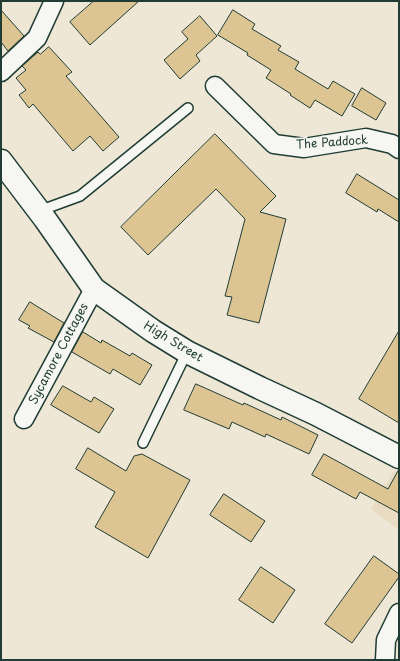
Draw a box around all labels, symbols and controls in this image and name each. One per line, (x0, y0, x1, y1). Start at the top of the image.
street label: The Paddock (296, 133, 368, 153)
street label: Sycamore Cottages (26, 301, 92, 407)
street label: High Street (141, 319, 205, 365)

